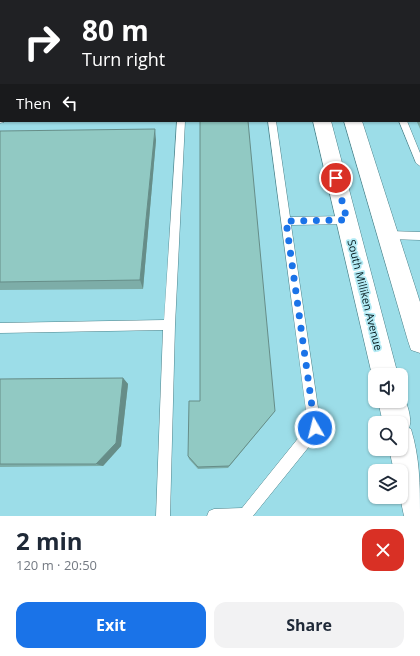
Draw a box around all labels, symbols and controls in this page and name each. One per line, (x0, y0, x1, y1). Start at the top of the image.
text: 80 m (82, 11, 149, 49)
icon: right (16, 16, 68, 68)
text: Turn right (82, 47, 165, 71)
icon: left (59, 92, 81, 114)
text: Then (16, 93, 51, 113)
pin (319, 161, 353, 195)
icon: arrive (325, 167, 347, 189)
street label: South Milliken Avenue (344, 238, 387, 352)
map controls (368, 368, 408, 504)
button: sound (368, 368, 408, 408)
position arrow (294, 407, 336, 449)
button: search (368, 416, 408, 456)
button: layers (368, 464, 408, 504)
text: 2 min (16, 524, 83, 557)
button: close (362, 529, 404, 571)
text: 120 m · 20:50 (16, 556, 97, 574)
button: Exit (16, 602, 206, 648)
button: Share (214, 602, 404, 648)

